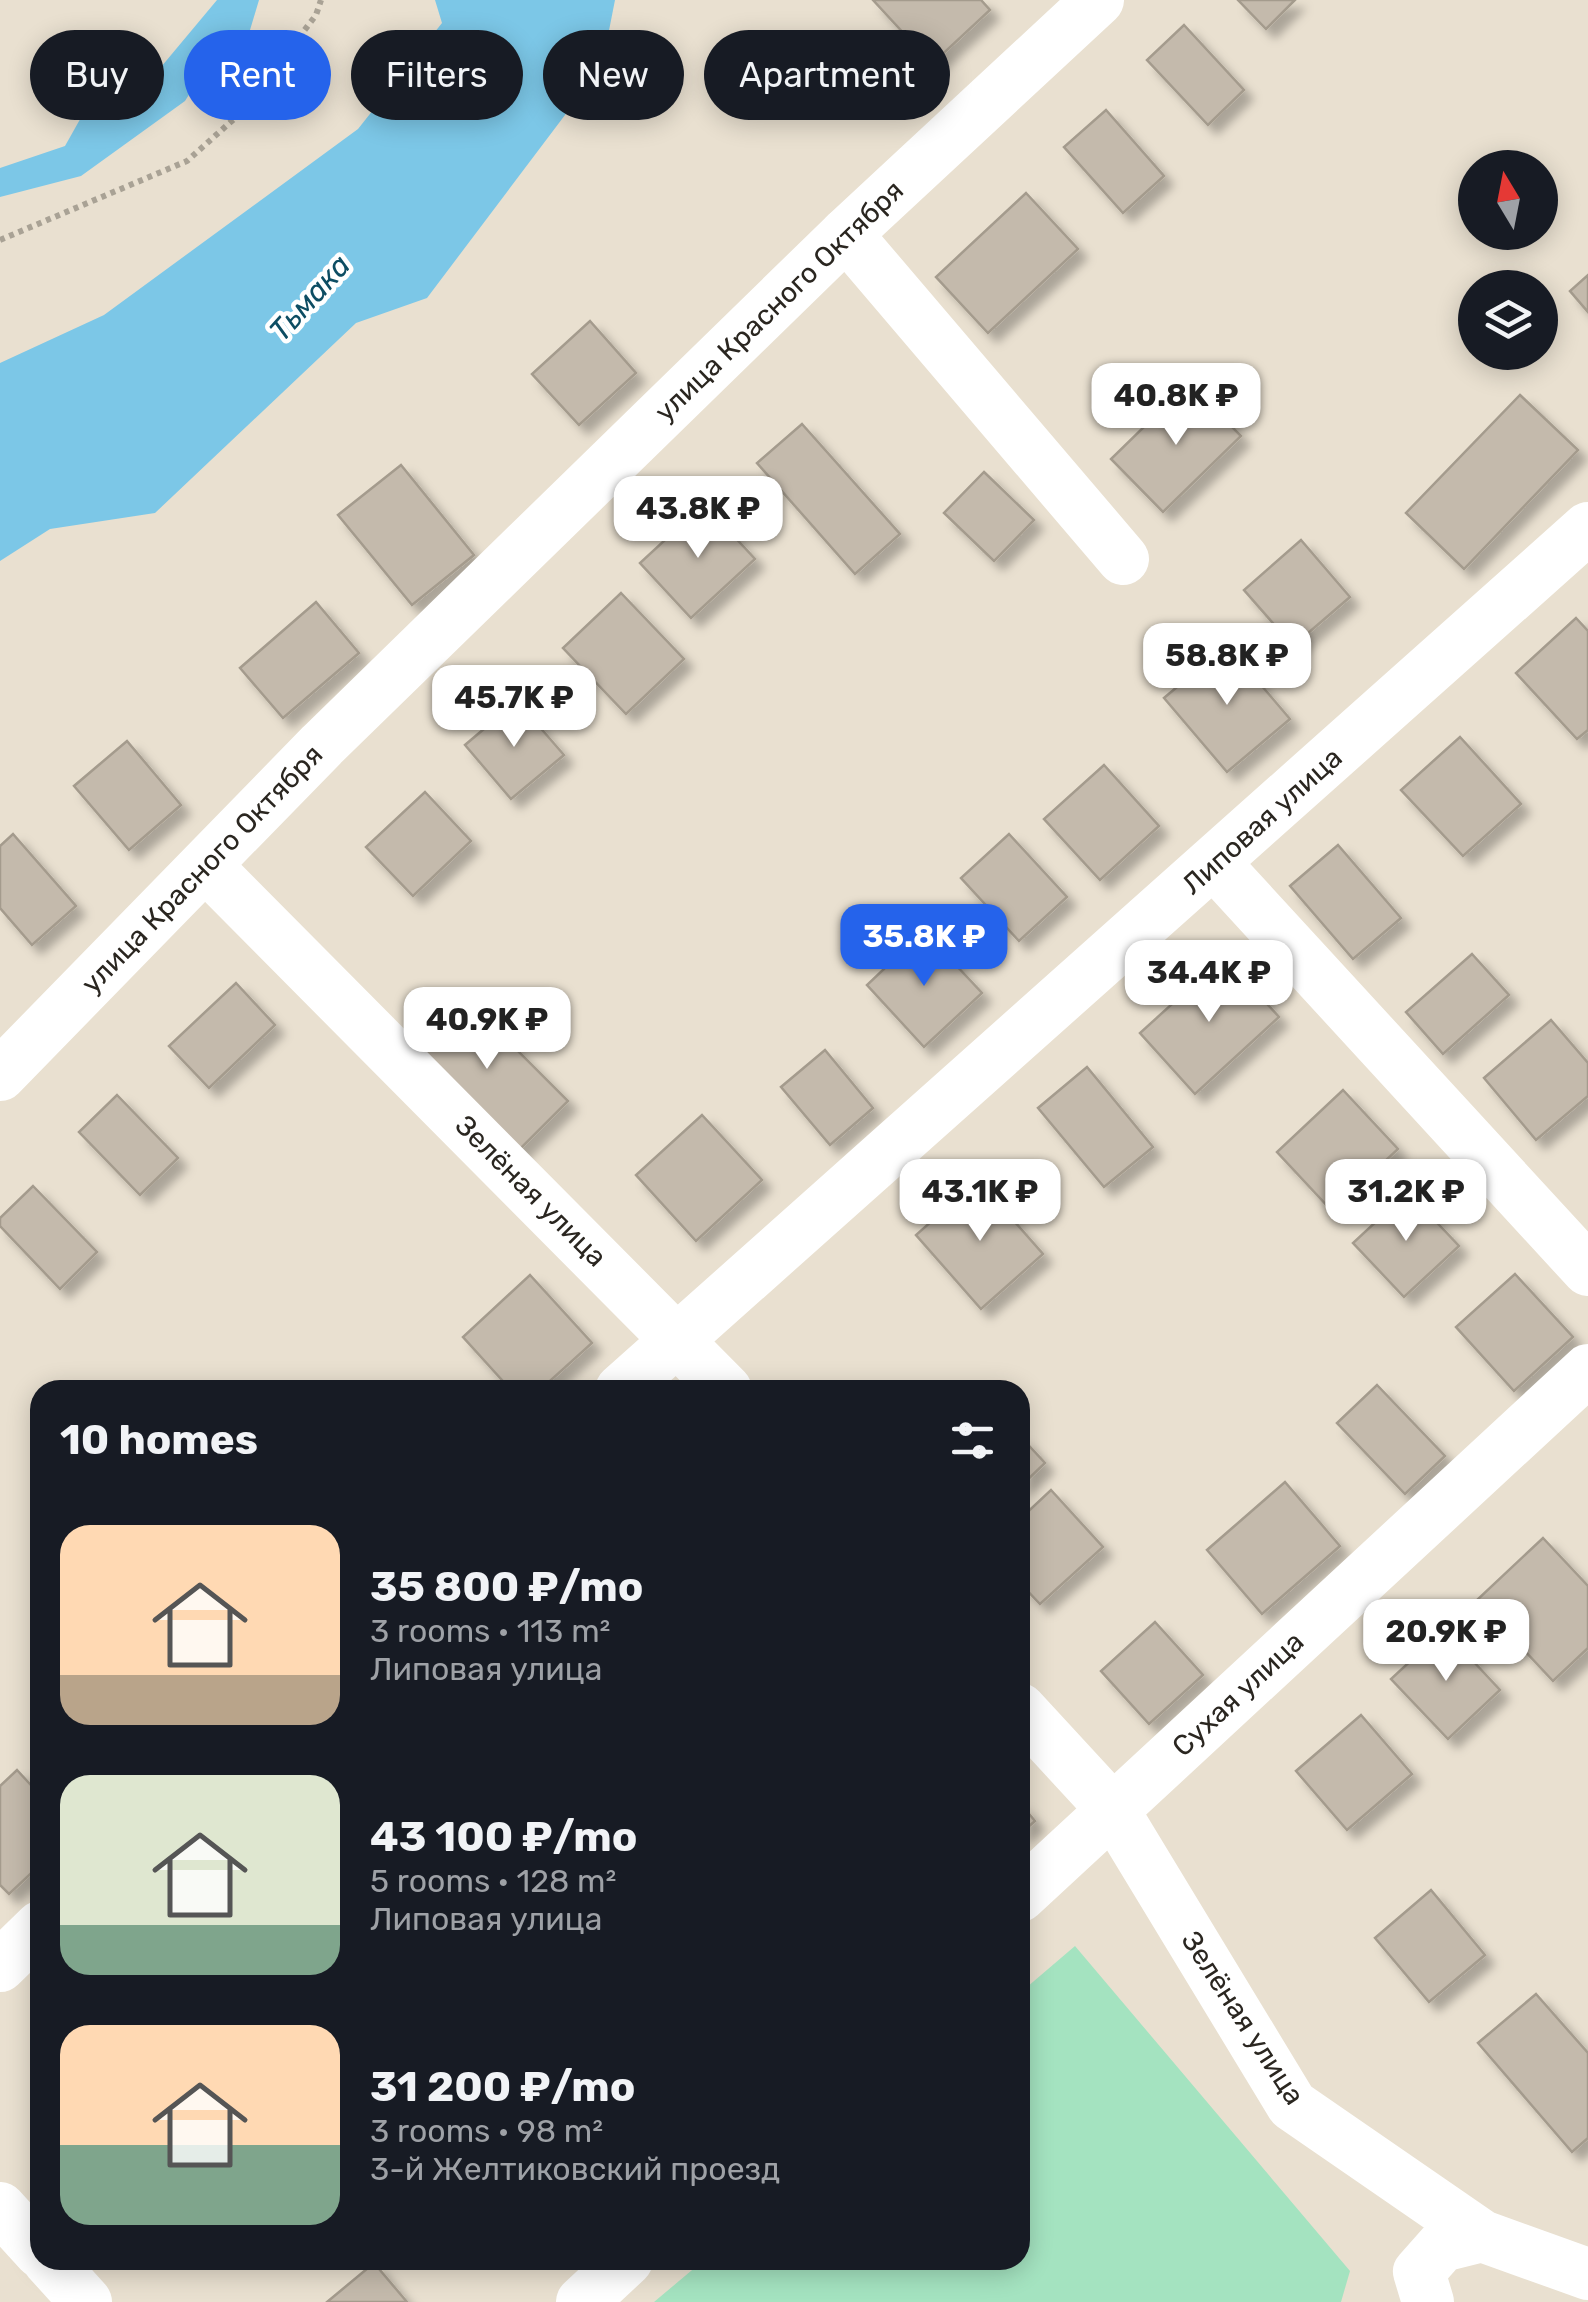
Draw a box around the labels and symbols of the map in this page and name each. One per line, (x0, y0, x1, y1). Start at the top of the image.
north arrow (1458, 150, 1558, 250)
street label: улица Красного Октября (648, 174, 910, 428)
water label: Тьмака (262, 247, 358, 349)
pin: 40.8K ₽ (1084, 363, 1268, 448)
pin: 43.8K ₽ (606, 476, 790, 561)
pin: 58.8K ₽ (1135, 623, 1319, 708)
pin: 45.7K ₽ (422, 665, 606, 750)
street label: улица Красного Октября (75, 738, 329, 1000)
street label: Липовая улица (1175, 741, 1349, 901)
pin: 35.8K ₽ (832, 904, 1016, 989)
pin: 34.4K ₽ (1117, 940, 1301, 1025)
pin: 40.9K ₽ (395, 987, 579, 1072)
street label: Зелёная улица (449, 1109, 613, 1273)
pin: 43.1K ₽ (888, 1159, 1072, 1244)
pin: 31.2K ₽ (1314, 1159, 1498, 1244)
pin: 20.9K ₽ (1354, 1599, 1538, 1684)
street label: Сухая улица (1166, 1625, 1310, 1763)
street label: Зелёная улица (1175, 1925, 1311, 2111)

